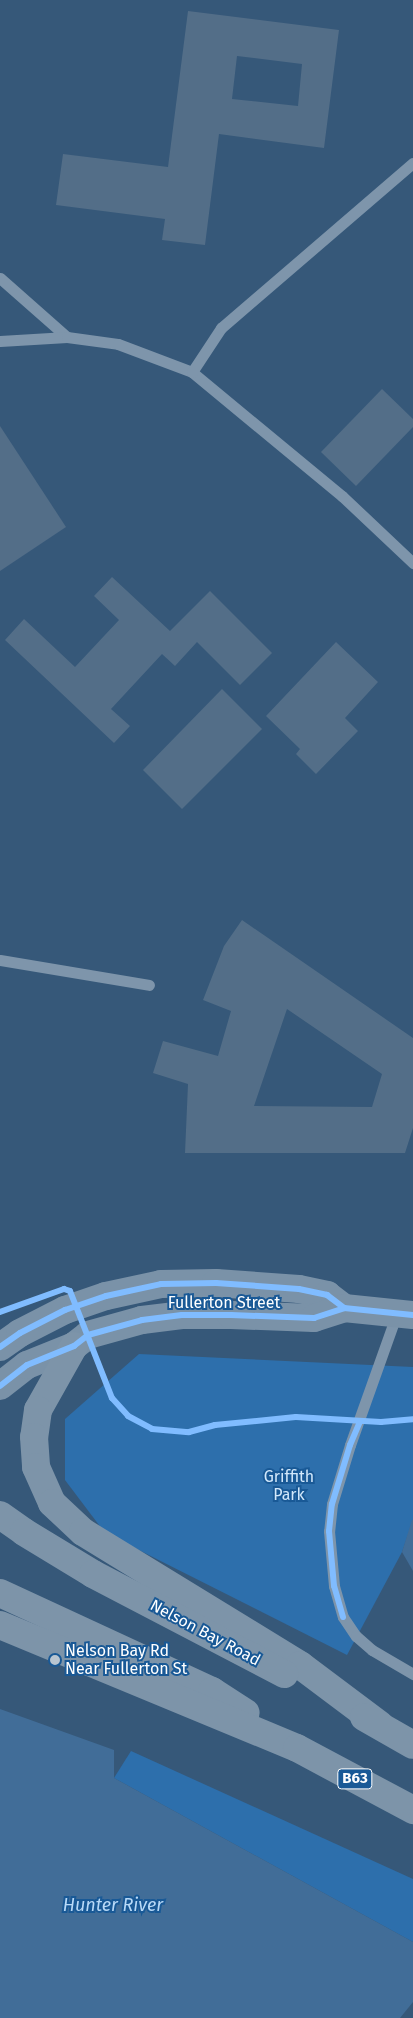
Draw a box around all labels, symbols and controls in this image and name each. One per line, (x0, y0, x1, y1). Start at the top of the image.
street label: Fullerton Street (168, 1293, 280, 1313)
park label: Griffith Park (264, 1467, 314, 1505)
street label: Nelson Bay Road (147, 1596, 263, 1670)
place label: Nelson Bay Rd Near Fullerton St (65, 1641, 187, 1679)
marker: Nelson Bay Rd Near Fullerton St (49, 1654, 61, 1666)
road number: B63 (336, 1766, 374, 1792)
water label: Hunter River (63, 1894, 163, 1916)

